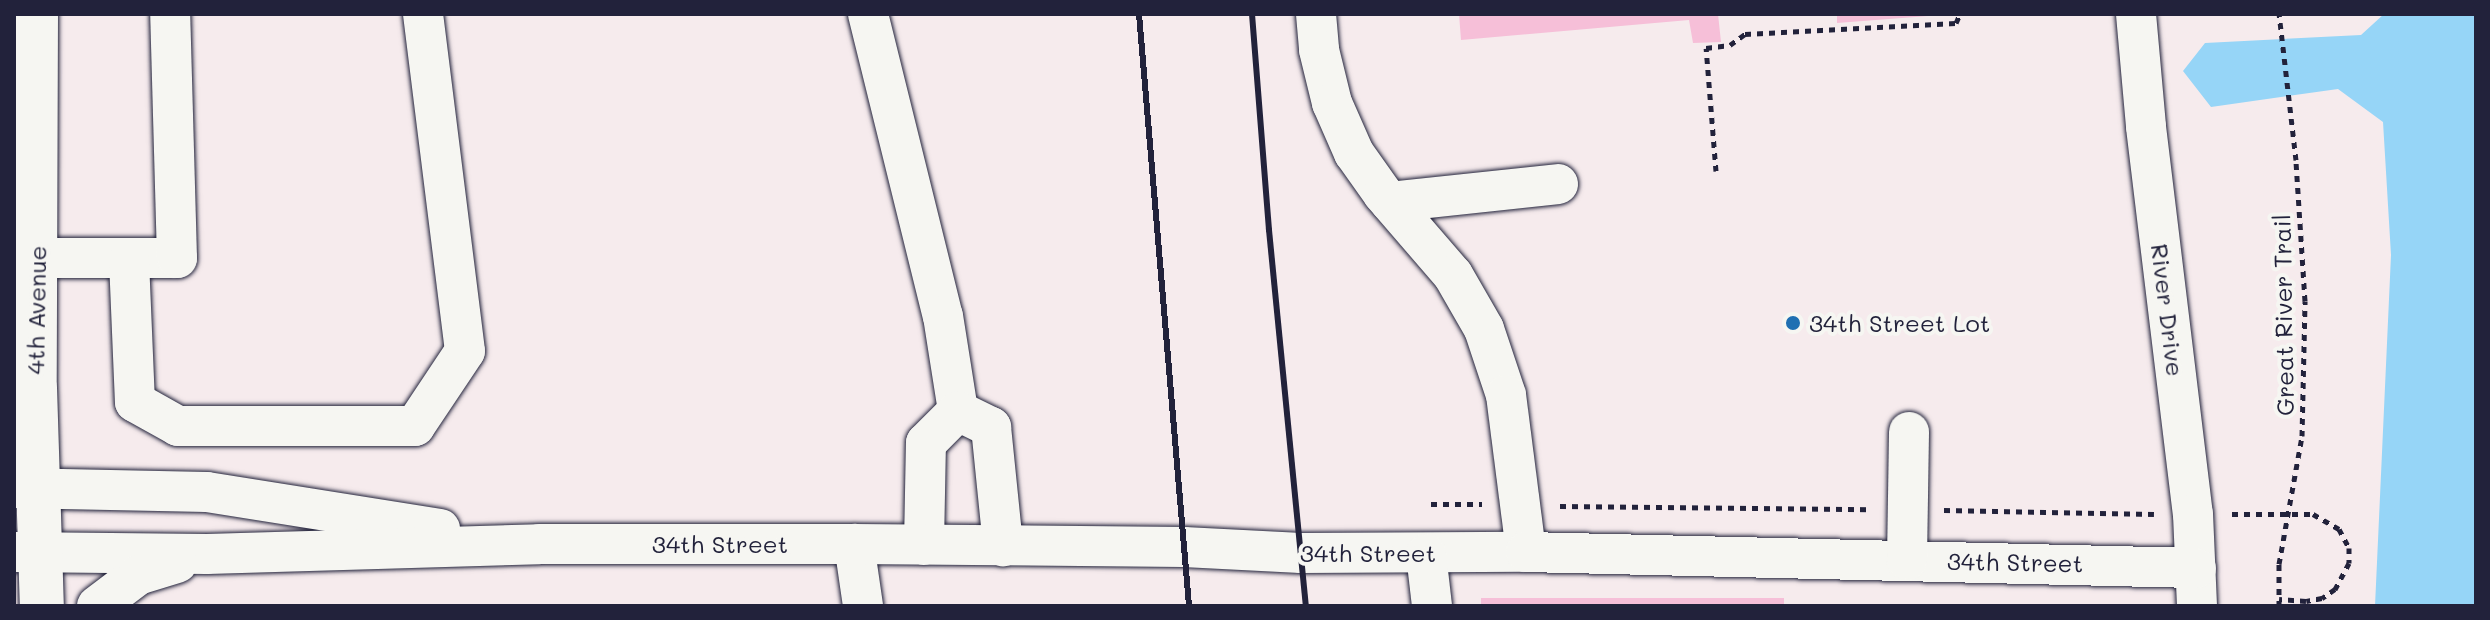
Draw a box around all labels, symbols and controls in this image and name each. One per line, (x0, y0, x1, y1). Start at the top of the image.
street label: Great River Trail (2267, 214, 2299, 416)
street label: River Drive (2146, 242, 2190, 378)
street label: 4th Avenue (20, 245, 52, 375)
place label: 34th Street Lot (1809, 309, 1990, 337)
marker: 34th Street Lot (1784, 314, 1802, 332)
street label: 34th Street (652, 530, 788, 558)
street label: 34th Street (1300, 539, 1436, 567)
street label: 34th Street (1947, 546, 2083, 578)

